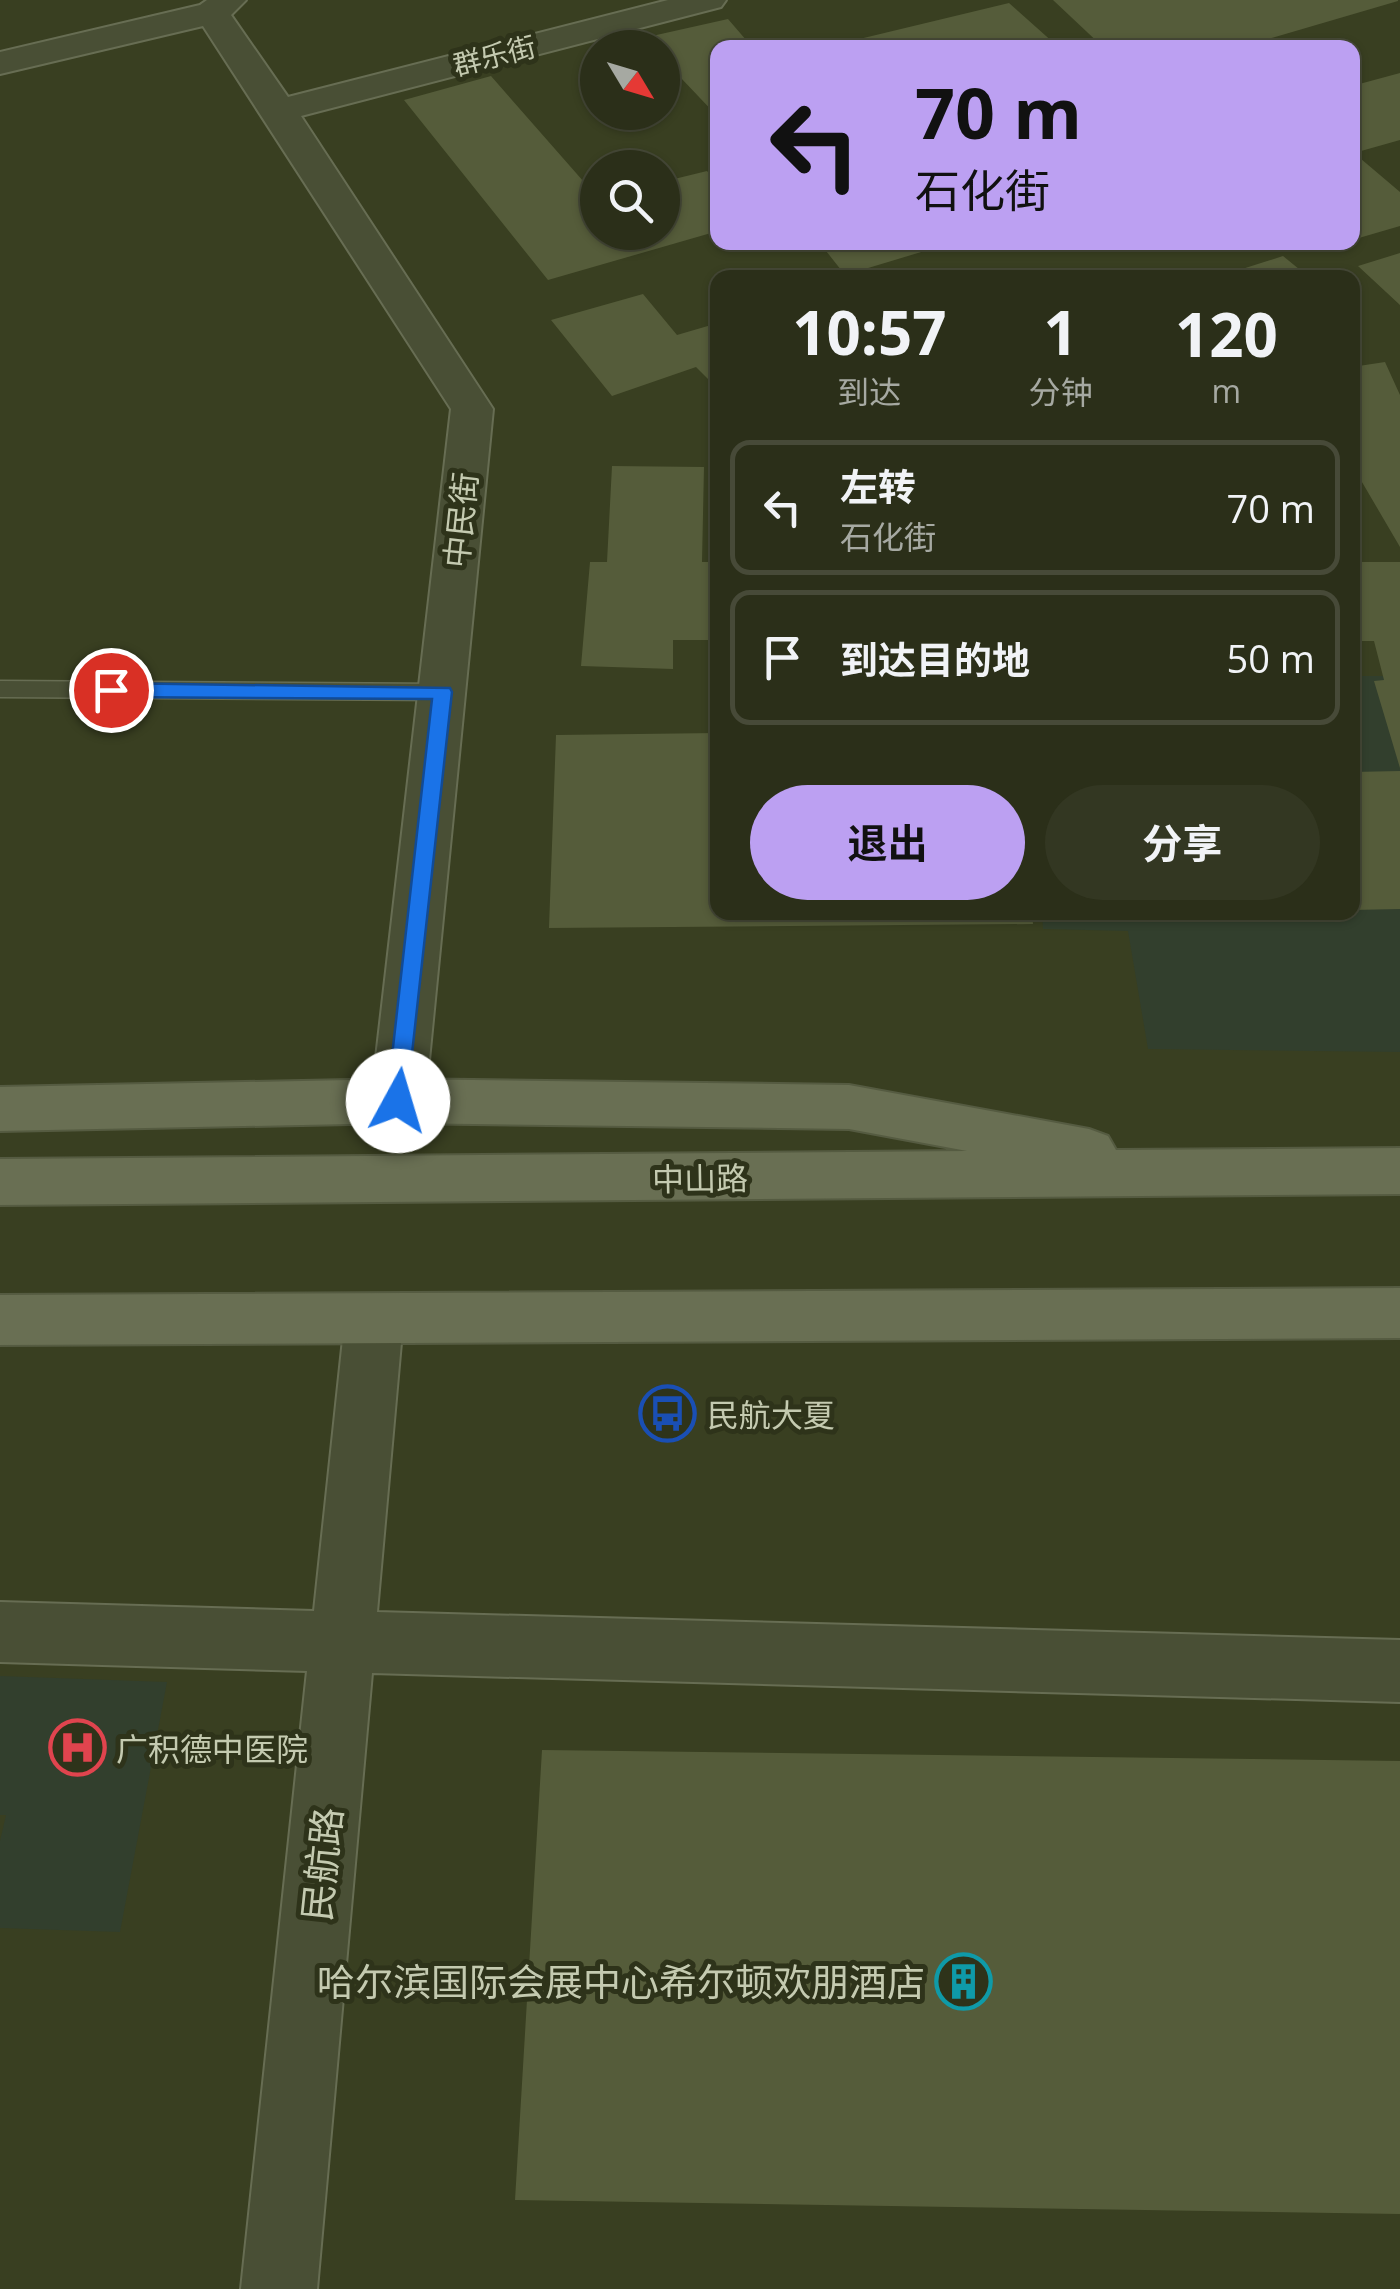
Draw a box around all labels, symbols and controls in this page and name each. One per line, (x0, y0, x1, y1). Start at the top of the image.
street label: 群乐街 (449, 26, 539, 84)
north arrow (580, 30, 680, 130)
map controls (580, 30, 680, 250)
text: 70 m (915, 64, 1082, 160)
icon: left (750, 80, 880, 210)
button: search (580, 150, 680, 250)
text: 石化街 (915, 159, 1050, 220)
text: 10:57 (792, 291, 947, 373)
text: 1 (1044, 291, 1078, 373)
text: 120 (1175, 293, 1278, 375)
text: m (1212, 369, 1241, 412)
text: 到达 (837, 370, 901, 413)
text: 分钟 (1029, 370, 1093, 413)
text: 左转 (840, 460, 916, 512)
street label: 中民街 (434, 470, 486, 570)
icon: left (755, 480, 810, 535)
text: 70 m (1226, 482, 1315, 534)
text: 石化街 (840, 515, 936, 558)
icon: arrive (755, 630, 810, 685)
text: 50 m (1226, 632, 1315, 684)
text: 到达目的地 (840, 633, 1030, 685)
pin (69, 648, 154, 733)
icon: arrive (84, 663, 139, 718)
button: 退出 (750, 785, 1025, 900)
button: 分享 (1045, 785, 1320, 900)
position arrow (346, 1049, 450, 1153)
street label: 中山路 (652, 1156, 748, 1200)
bus stop icon: 民航大夏 (638, 1384, 698, 1444)
place label: 民航大夏 (707, 1393, 835, 1436)
hospital icon: 广积德中医院 (47, 1718, 107, 1778)
place label: 广积德中医院 (116, 1727, 308, 1770)
street label: 民航路 (289, 1805, 353, 1923)
building icon: 哈尔滨国际会展中心希尔顿欢朋酒店 (934, 1951, 994, 2011)
place label: 哈尔滨国际会展中心希尔顿欢朋酒店 (317, 1955, 925, 2007)

